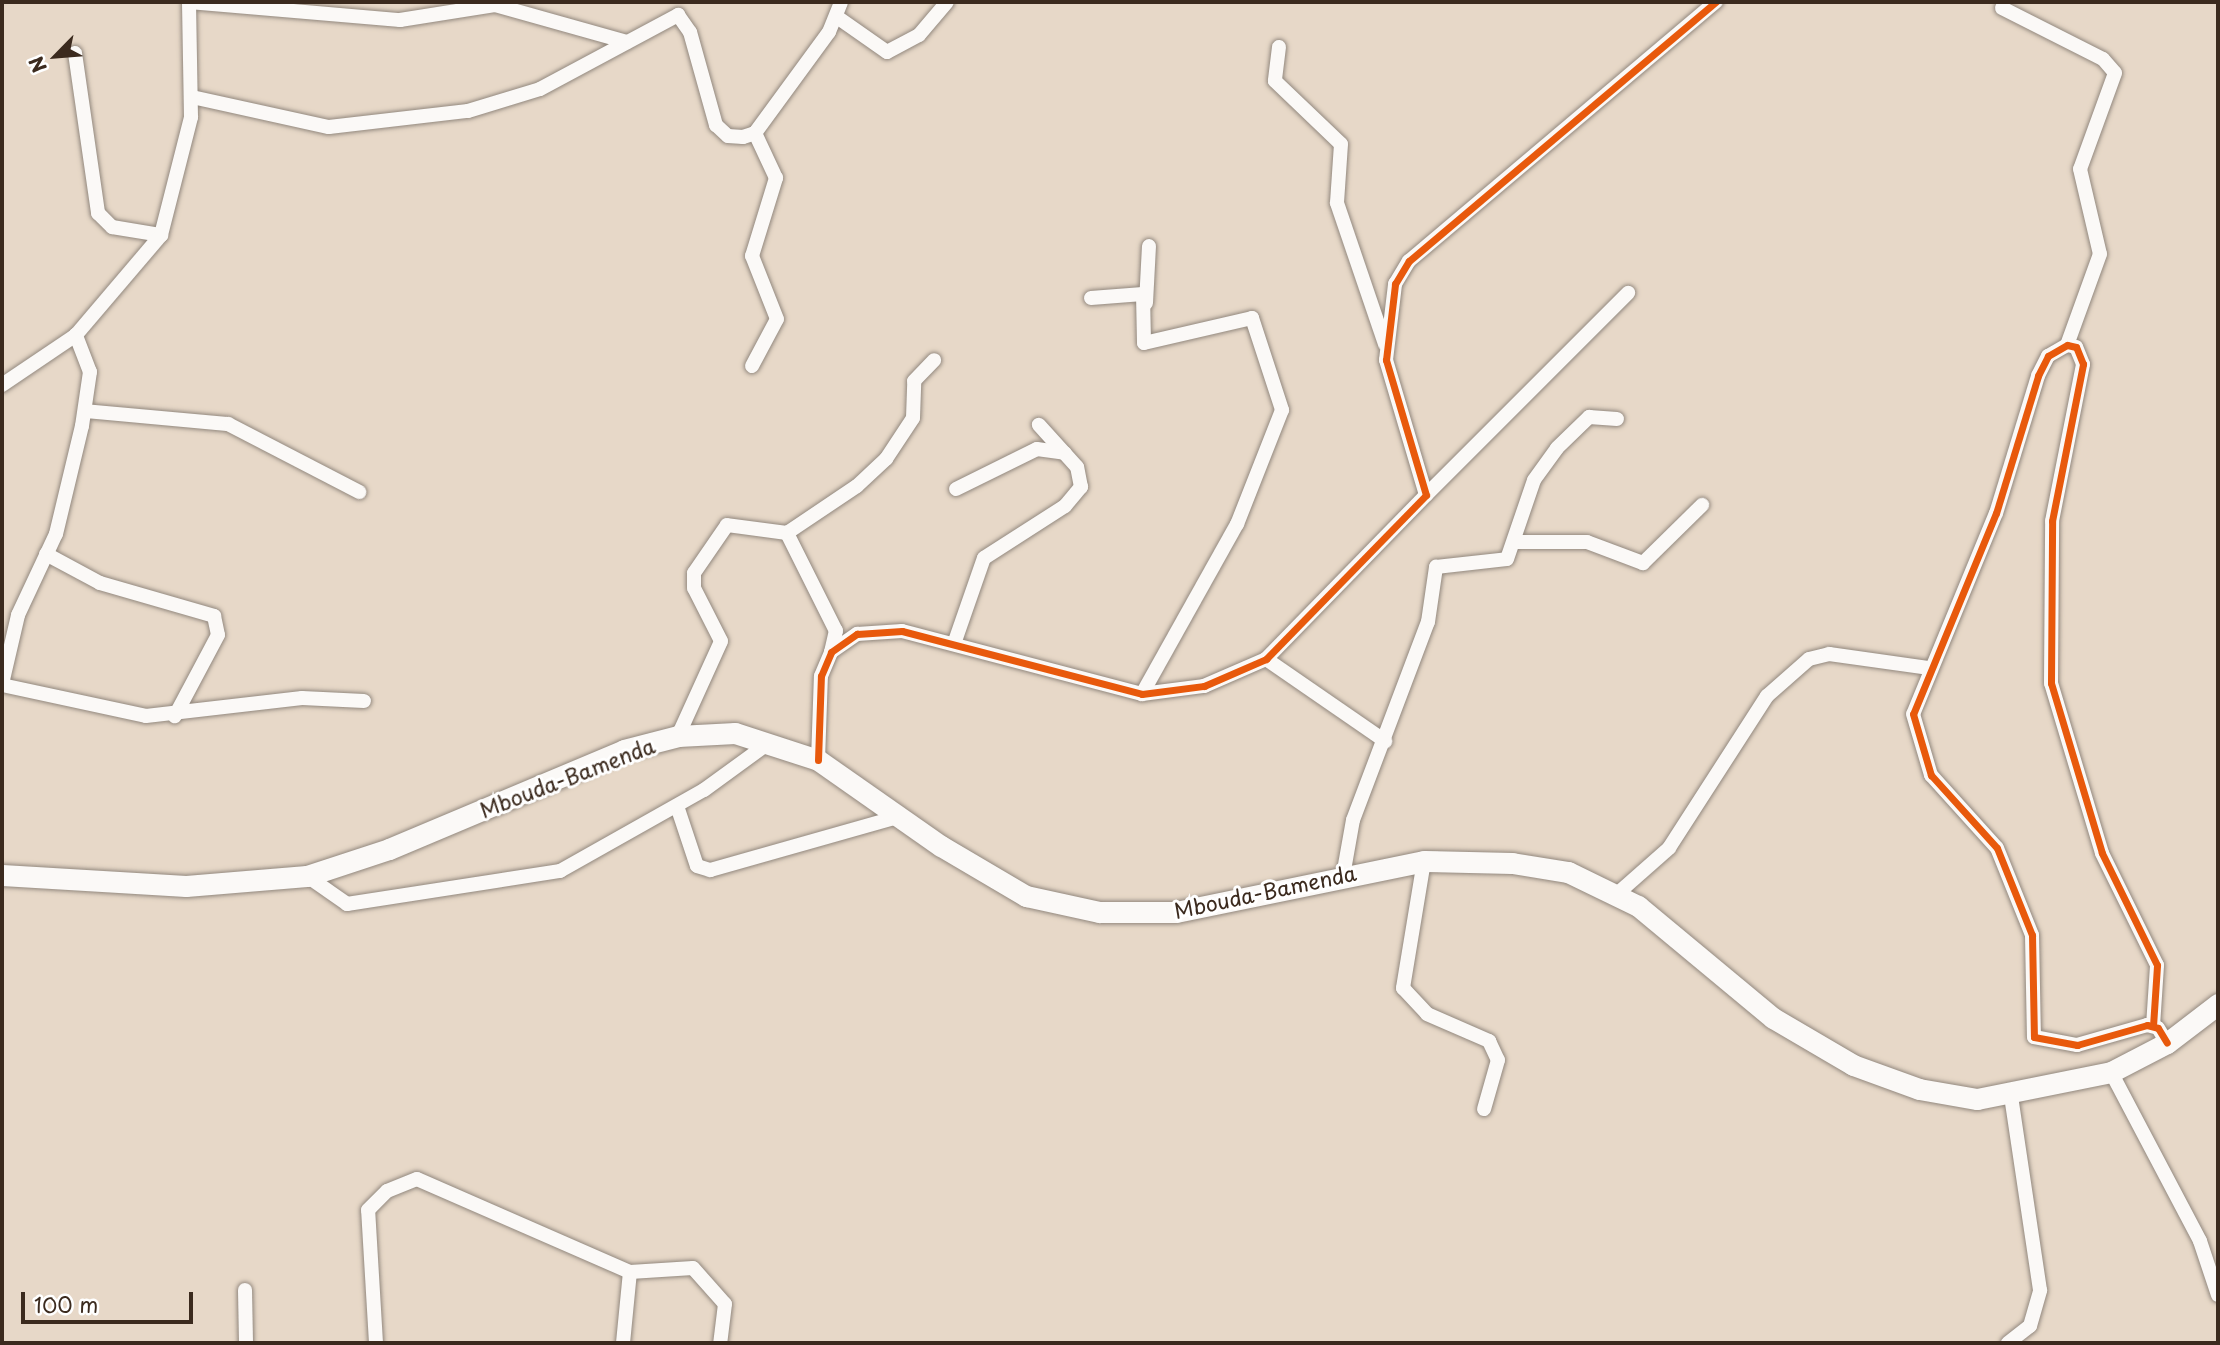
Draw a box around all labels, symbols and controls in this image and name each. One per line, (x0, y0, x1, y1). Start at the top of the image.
north arrow (21, 21, 91, 91)
text: N (21, 52, 53, 78)
street label: Mbouda-Bamenda (476, 732, 658, 822)
street label: Mbouda-Bamenda (1172, 859, 1358, 923)
scale bar (24, 1278, 196, 1322)
text: 100 m (34, 1288, 98, 1320)

